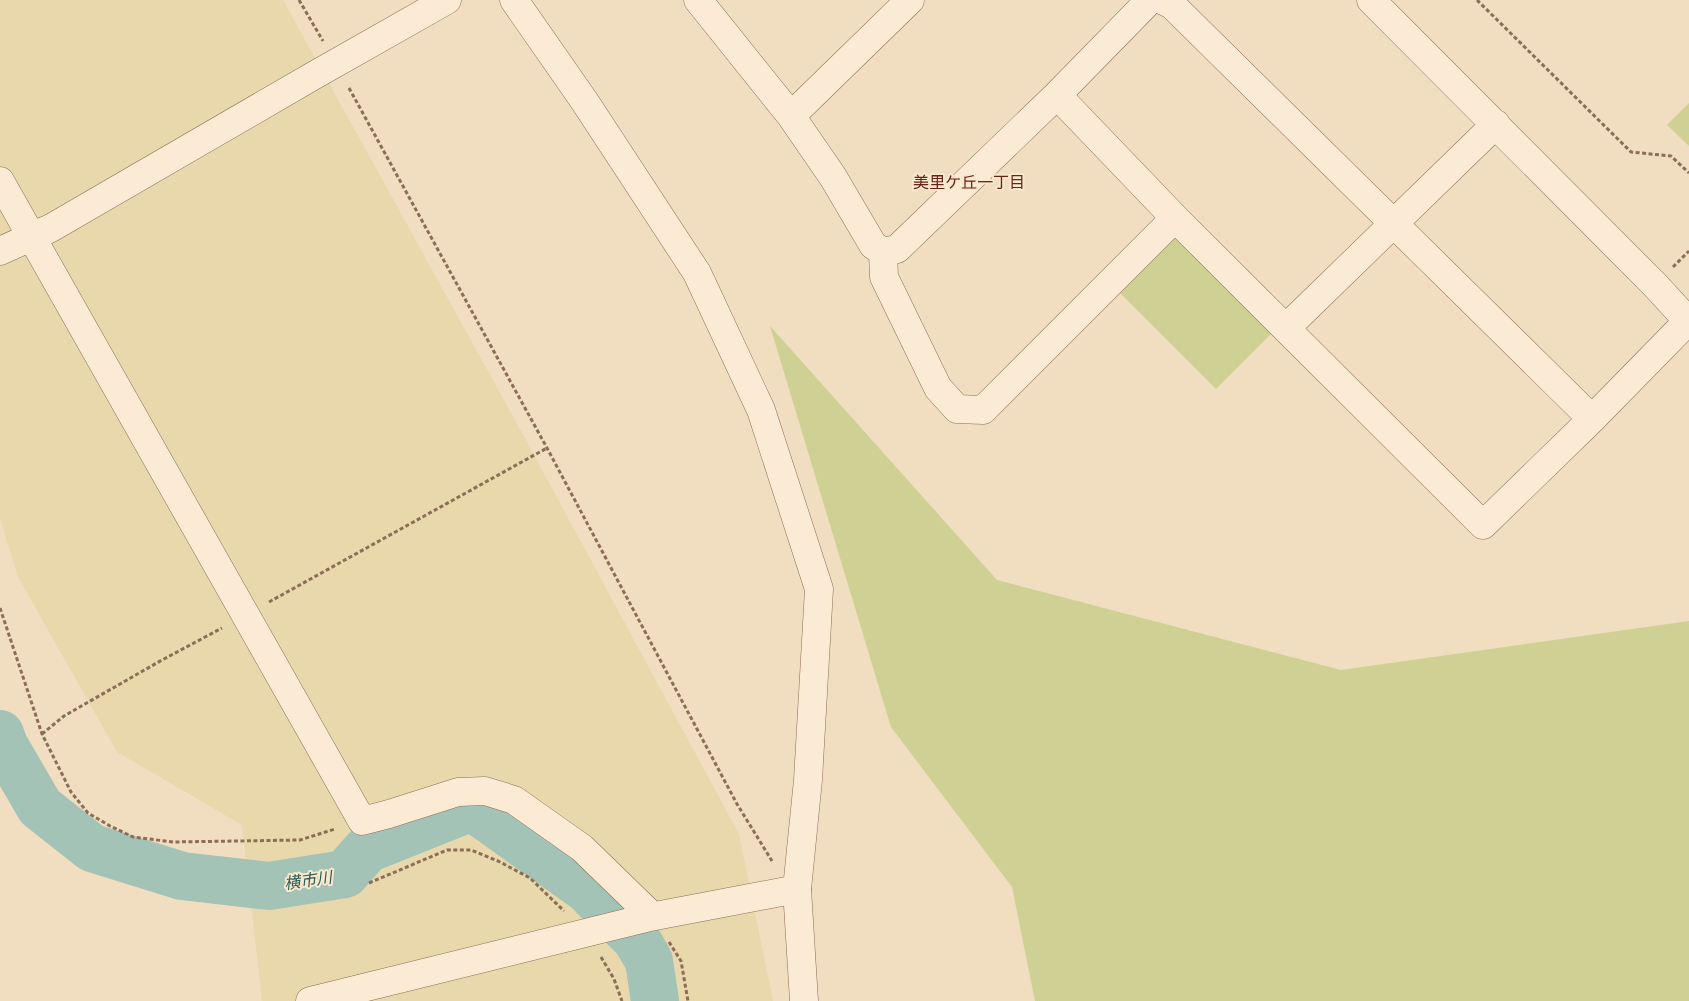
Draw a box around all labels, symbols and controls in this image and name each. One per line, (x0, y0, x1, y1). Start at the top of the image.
district label: 美里ケ丘一丁目 (913, 172, 1025, 192)
water label: 横市川 (283, 866, 335, 893)

